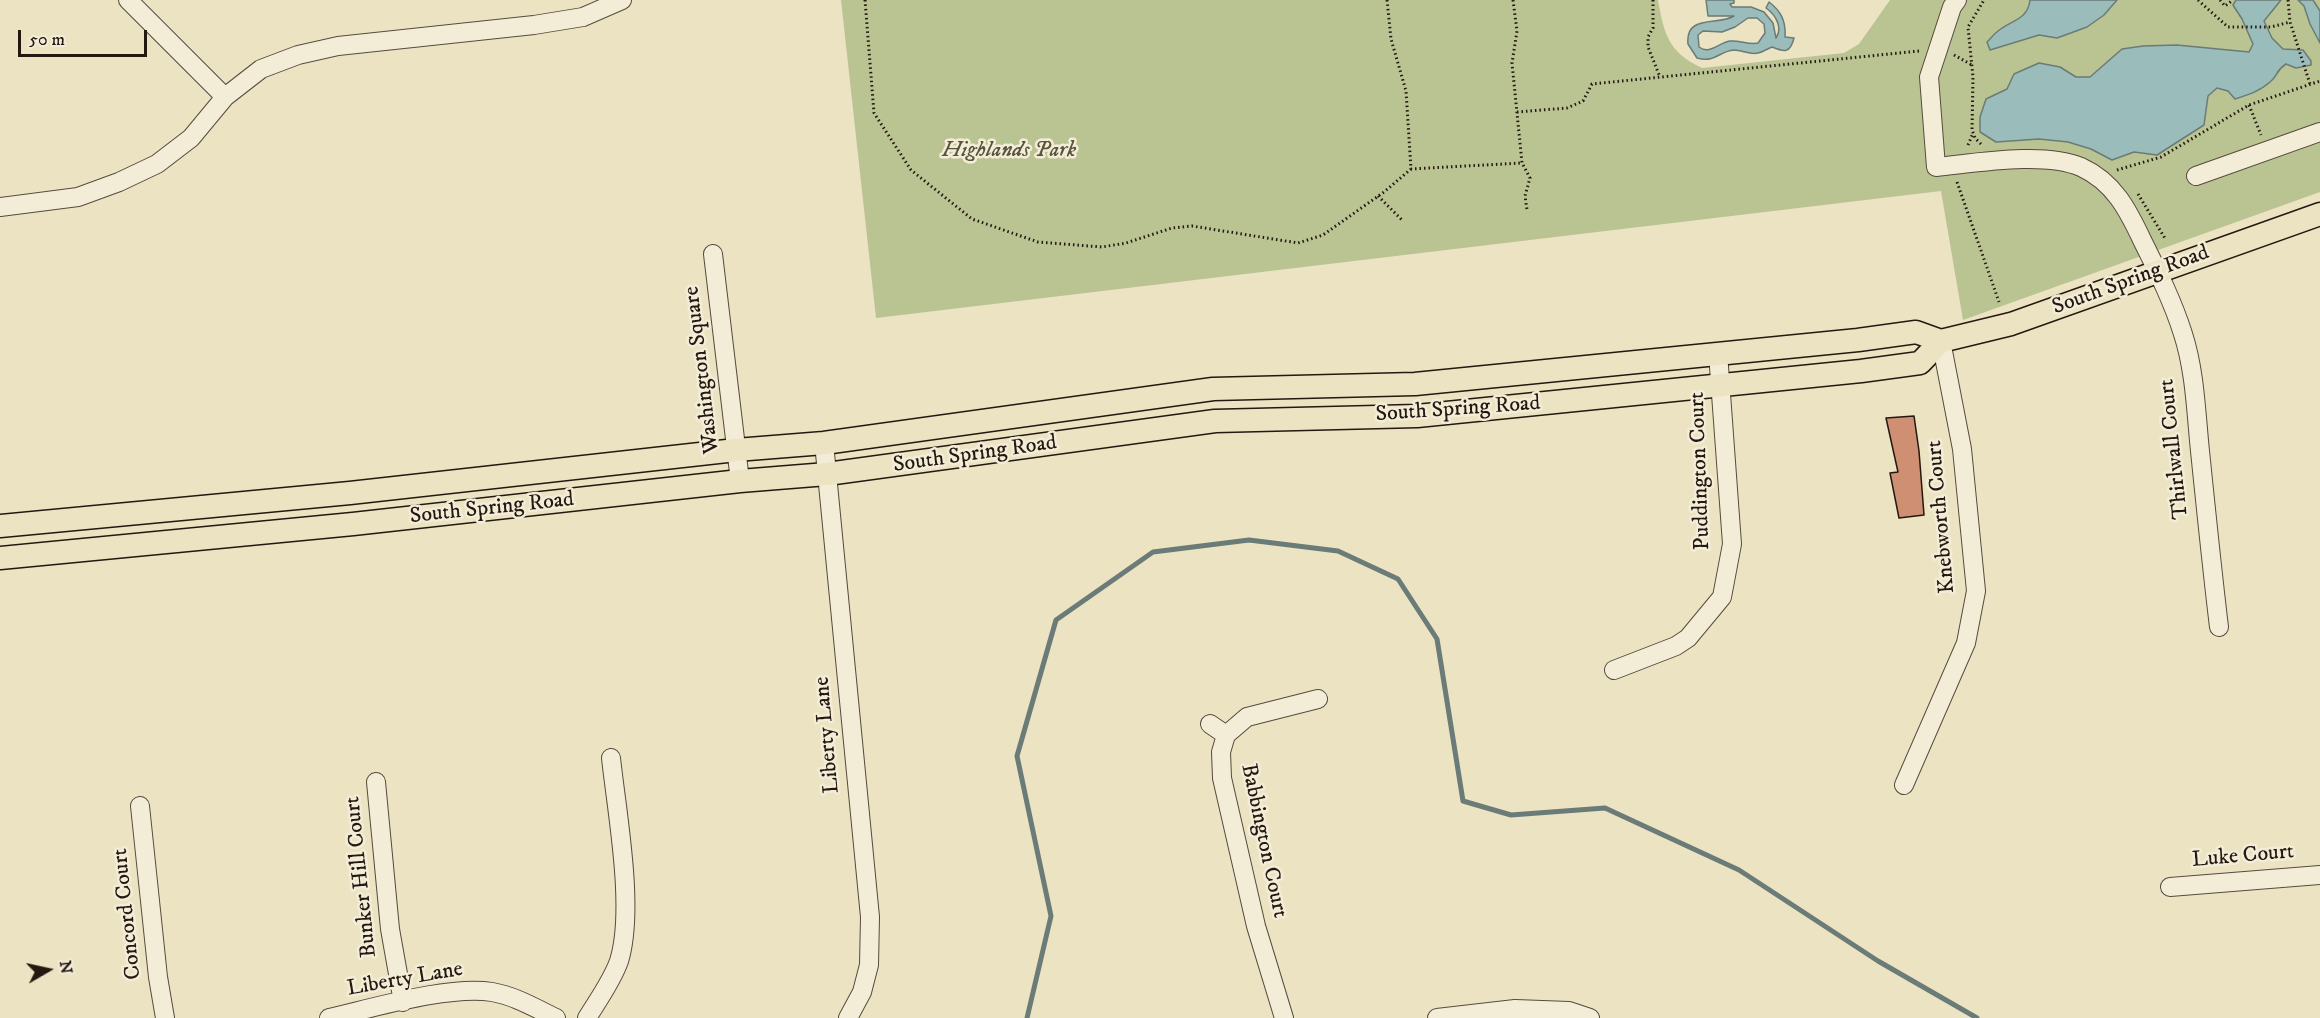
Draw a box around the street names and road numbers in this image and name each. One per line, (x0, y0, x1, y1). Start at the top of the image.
street label: South Spring Road (2049, 240, 2213, 322)
street label: Washington Square (680, 285, 726, 455)
street label: Thirlwall Court (2155, 378, 2195, 520)
street label: South Spring Road (1375, 391, 1541, 429)
street label: Puddington Court (1685, 391, 1717, 551)
street label: South Spring Road (891, 430, 1059, 480)
street label: Knebworth Court (1922, 439, 1962, 595)
street label: South Spring Road (409, 487, 575, 531)
street label: Liberty Lane (810, 676, 846, 794)
street label: Babbington Court (1234, 762, 1292, 920)
street label: Bunker Hill Court (340, 795, 384, 959)
street label: Luke Court (2191, 839, 2295, 875)
street label: Concord Court (108, 847, 148, 981)
street label: Liberty Lane (345, 957, 465, 1003)

